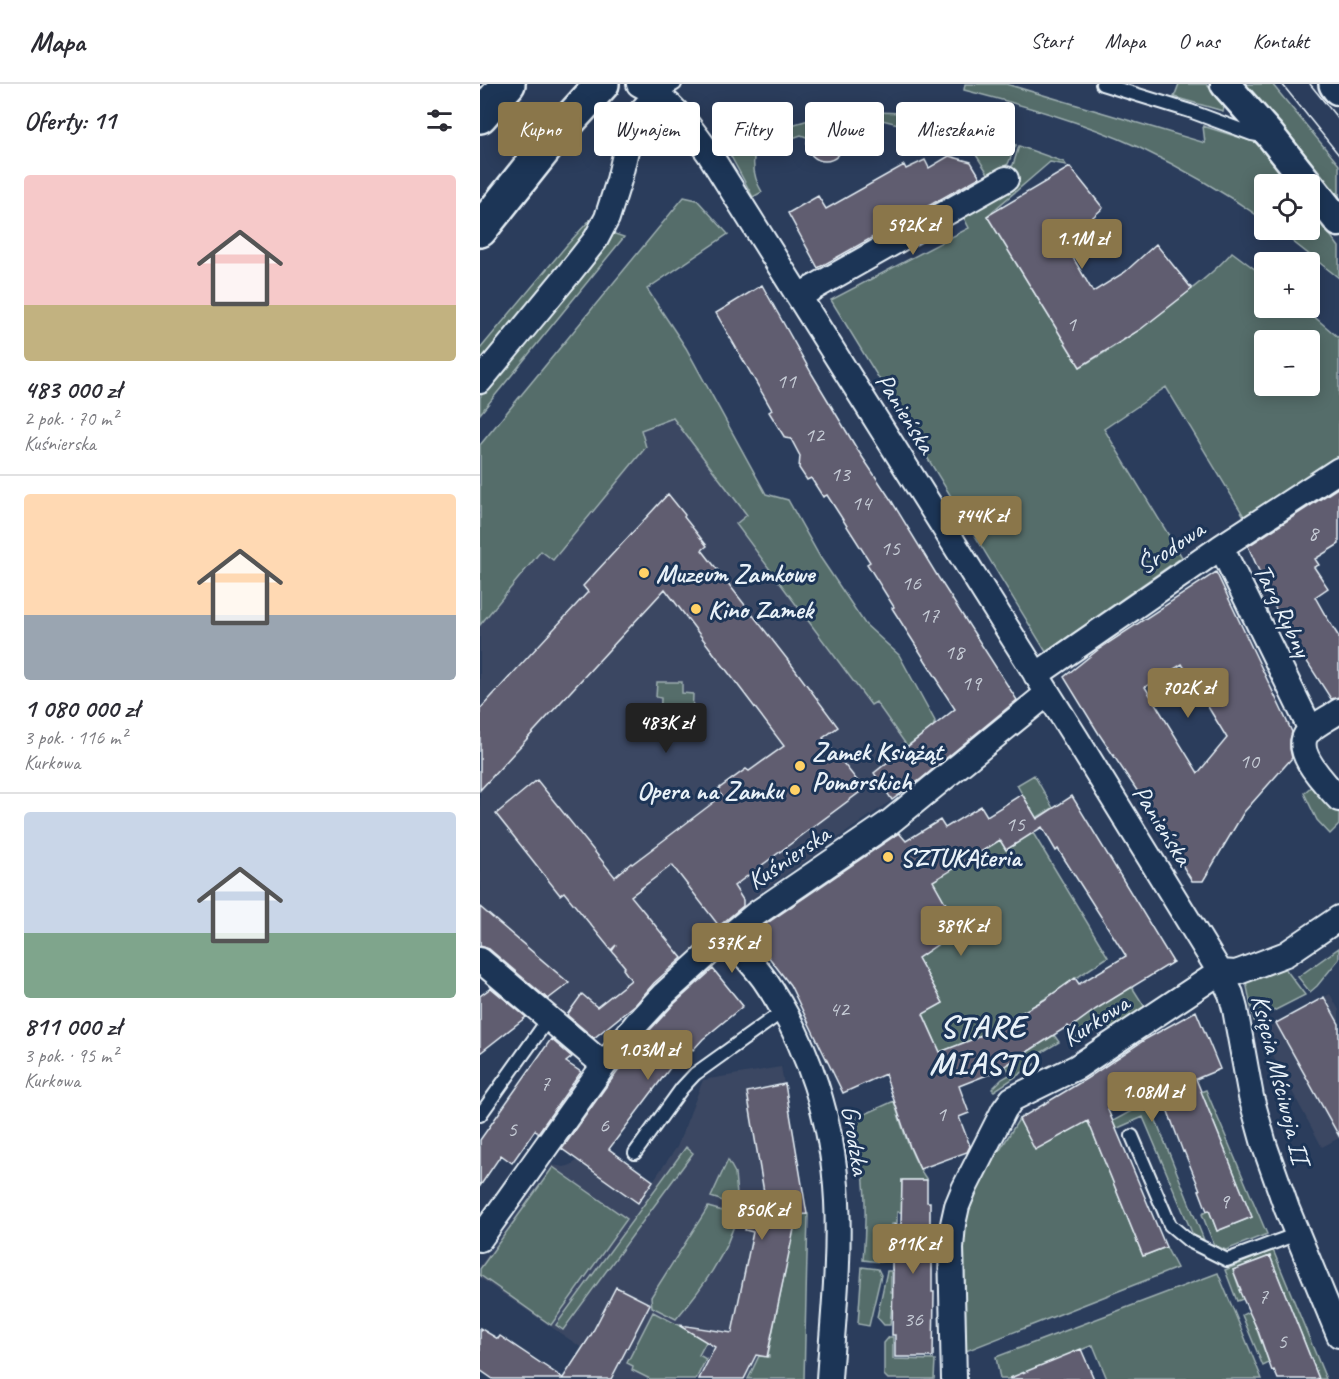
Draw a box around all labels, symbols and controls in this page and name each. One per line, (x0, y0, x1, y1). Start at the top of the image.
text: Mapa (30, 24, 85, 59)
text: Start (1031, 28, 1072, 54)
text: Mapa (1105, 28, 1145, 54)
text: O nas (1178, 28, 1220, 54)
text: Kontakt (1253, 28, 1309, 54)
chip: Kupno (498, 102, 582, 156)
chip: Wynajem (594, 102, 700, 156)
chip: Filtry (712, 102, 793, 156)
chip: Nowe (805, 102, 884, 156)
chip: Mieszkanie (896, 102, 1015, 156)
text: Oferty: 11 (24, 104, 116, 137)
icon: filters (423, 104, 456, 137)
map controls (1254, 174, 1320, 396)
button: locate (1254, 174, 1320, 240)
pin: 592K zł (858, 205, 968, 256)
text: 592K zł (887, 212, 939, 237)
icon: home (186, 214, 294, 322)
pin: 1.1M zł (1027, 219, 1137, 270)
text: 1.1M zł (1056, 226, 1108, 251)
button: + (1254, 252, 1320, 318)
house number: 1 (1066, 310, 1077, 338)
button: − (1254, 330, 1320, 396)
house number: 11 (776, 367, 797, 395)
street label: Panieńska (868, 367, 944, 461)
text: 483 000 zł (24, 373, 121, 406)
text: 2 pok. · 70 m² (24, 406, 118, 431)
house number: 12 (804, 421, 826, 449)
text: Kuśnierska (24, 431, 96, 456)
house number: 13 (830, 460, 852, 488)
house number: 14 (851, 489, 873, 517)
pin: 744K zł (926, 496, 1036, 547)
text: 744K zł (955, 503, 1007, 528)
street label: Środowa (1130, 512, 1212, 582)
house number: 8 (1308, 519, 1320, 547)
icon: home (186, 533, 294, 641)
house number: 15 (880, 534, 901, 562)
place label: Muzeum Zamkowe (656, 557, 817, 590)
street label: Targ Rybny (1246, 558, 1320, 664)
marker: Muzeum Zamkowe (637, 566, 651, 580)
house number: 16 (901, 569, 922, 597)
place label: Kino Zamek (708, 593, 815, 626)
house number: 17 (919, 601, 940, 629)
marker: Kino Zamek (689, 602, 703, 616)
house number: 18 (944, 638, 966, 666)
pin: 702K zł (1133, 668, 1243, 719)
house number: 19 (961, 669, 983, 697)
text: 702K zł (1162, 675, 1214, 700)
text: 1 080 000 zł (24, 692, 139, 725)
pin: 483K zł (611, 703, 721, 754)
text: 483K zł (640, 710, 692, 735)
text: 3 pok. · 116 m² (24, 725, 127, 750)
place label: Zamek Książąt Pomorskich (812, 735, 945, 798)
house number: 10 (1239, 747, 1261, 775)
text: Kurkowa (24, 750, 80, 775)
marker: Zamek Książąt Pomorskich (793, 759, 807, 773)
place label: Opera na Zamku (637, 774, 785, 807)
street label: Panieńska (1125, 779, 1201, 873)
marker: Opera na Zamku (788, 783, 802, 797)
house number: 15 (1005, 810, 1026, 838)
street label: Kuśnierska (740, 816, 838, 897)
place label: SZTUKAteria (900, 841, 1023, 874)
marker: SZTUKAteria (881, 850, 895, 864)
icon: home (186, 851, 294, 959)
pin: 389K zł (906, 906, 1016, 957)
text: 389K zł (935, 913, 987, 938)
pin: 537K zł (677, 923, 787, 974)
text: 537K zł (706, 930, 758, 955)
street label: Kurkowa (1056, 985, 1137, 1054)
street label: Księcia Mściwoja II (1244, 991, 1319, 1172)
house number: 42 (829, 995, 851, 1023)
district label: STARE MIASTO (929, 1006, 1039, 1084)
text: 811 000 zł (24, 1010, 121, 1043)
pin: 1.03M zł (586, 1030, 710, 1081)
text: 1.03M zł (617, 1037, 679, 1062)
text: 3 pok. · 95 m² (24, 1043, 118, 1068)
text: Kurkowa (24, 1068, 80, 1093)
house number: 7 (540, 1069, 551, 1097)
pin: 1.08M zł (1090, 1072, 1214, 1123)
text: 1.08M zł (1121, 1079, 1183, 1104)
house number: 1 (936, 1100, 947, 1128)
street label: Grodzka (834, 1103, 877, 1179)
house number: 6 (599, 1111, 610, 1139)
house number: 5 (507, 1115, 518, 1143)
house number: 9 (1219, 1187, 1231, 1215)
pin: 850K zł (707, 1190, 817, 1241)
text: 850K zł (736, 1197, 788, 1222)
pin: 811K zł (858, 1224, 968, 1275)
text: 811K zł (887, 1231, 939, 1256)
house number: 7 (1258, 1282, 1269, 1310)
house number: 36 (903, 1305, 924, 1333)
house number: 5 (1277, 1327, 1288, 1355)

